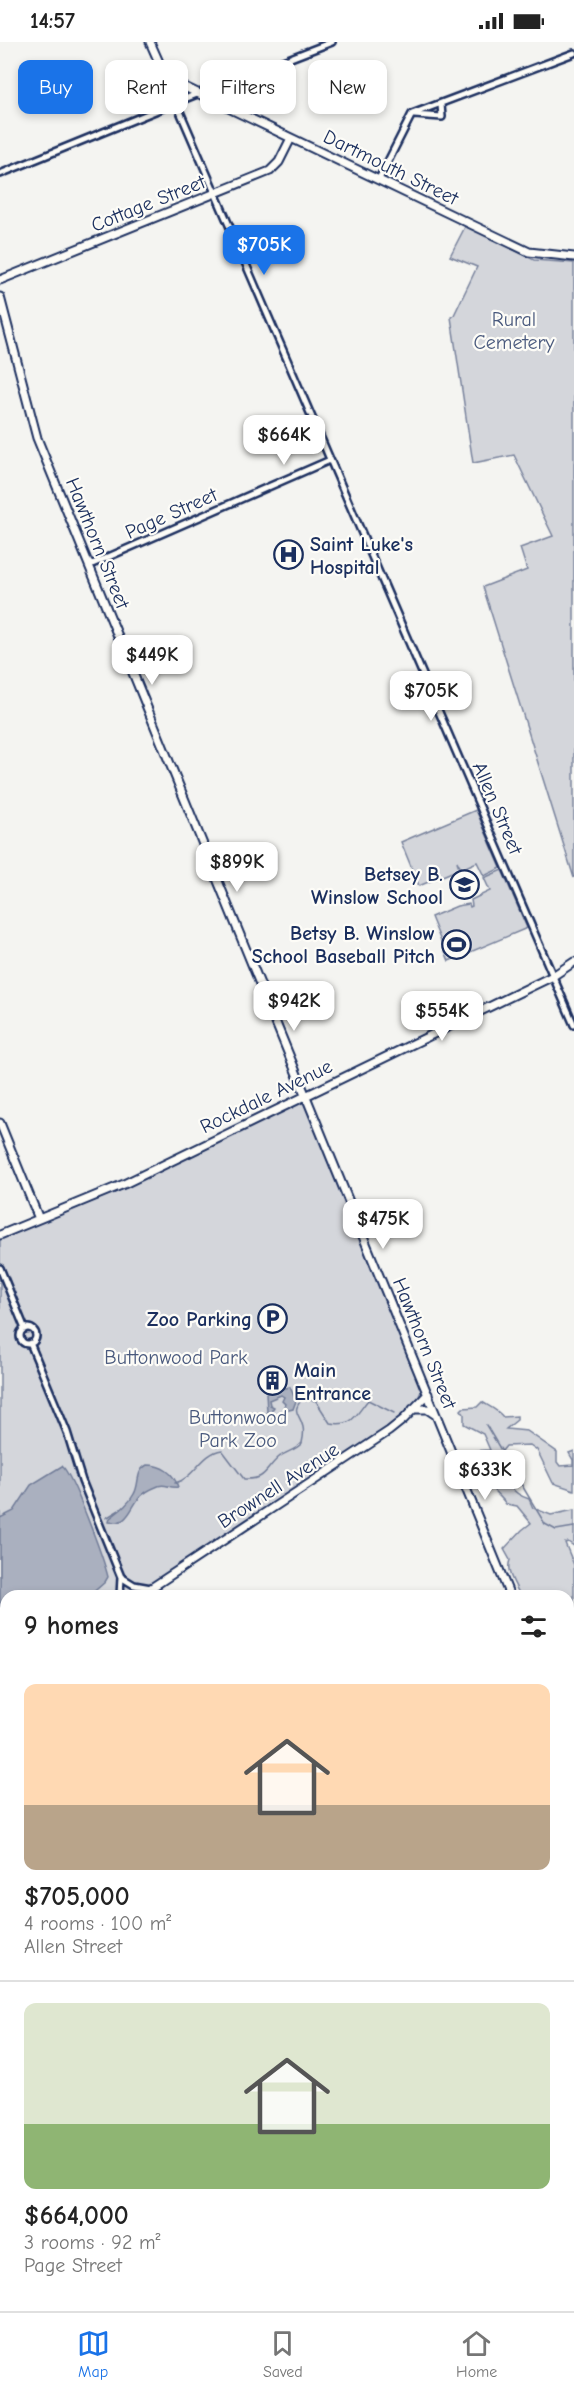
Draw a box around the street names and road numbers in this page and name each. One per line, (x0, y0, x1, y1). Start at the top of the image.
street label: Dartmouth Street (320, 125, 463, 211)
street label: Cottage Street (88, 170, 210, 237)
street label: Hawthorn Street (61, 474, 135, 613)
street label: Page Street (122, 482, 222, 544)
street label: Allen Street (468, 758, 528, 859)
street label: Rockdale Avenue (196, 1055, 336, 1138)
street label: Hawthorn Street (388, 1274, 462, 1413)
street label: Brownell Avenue (213, 1438, 343, 1533)

